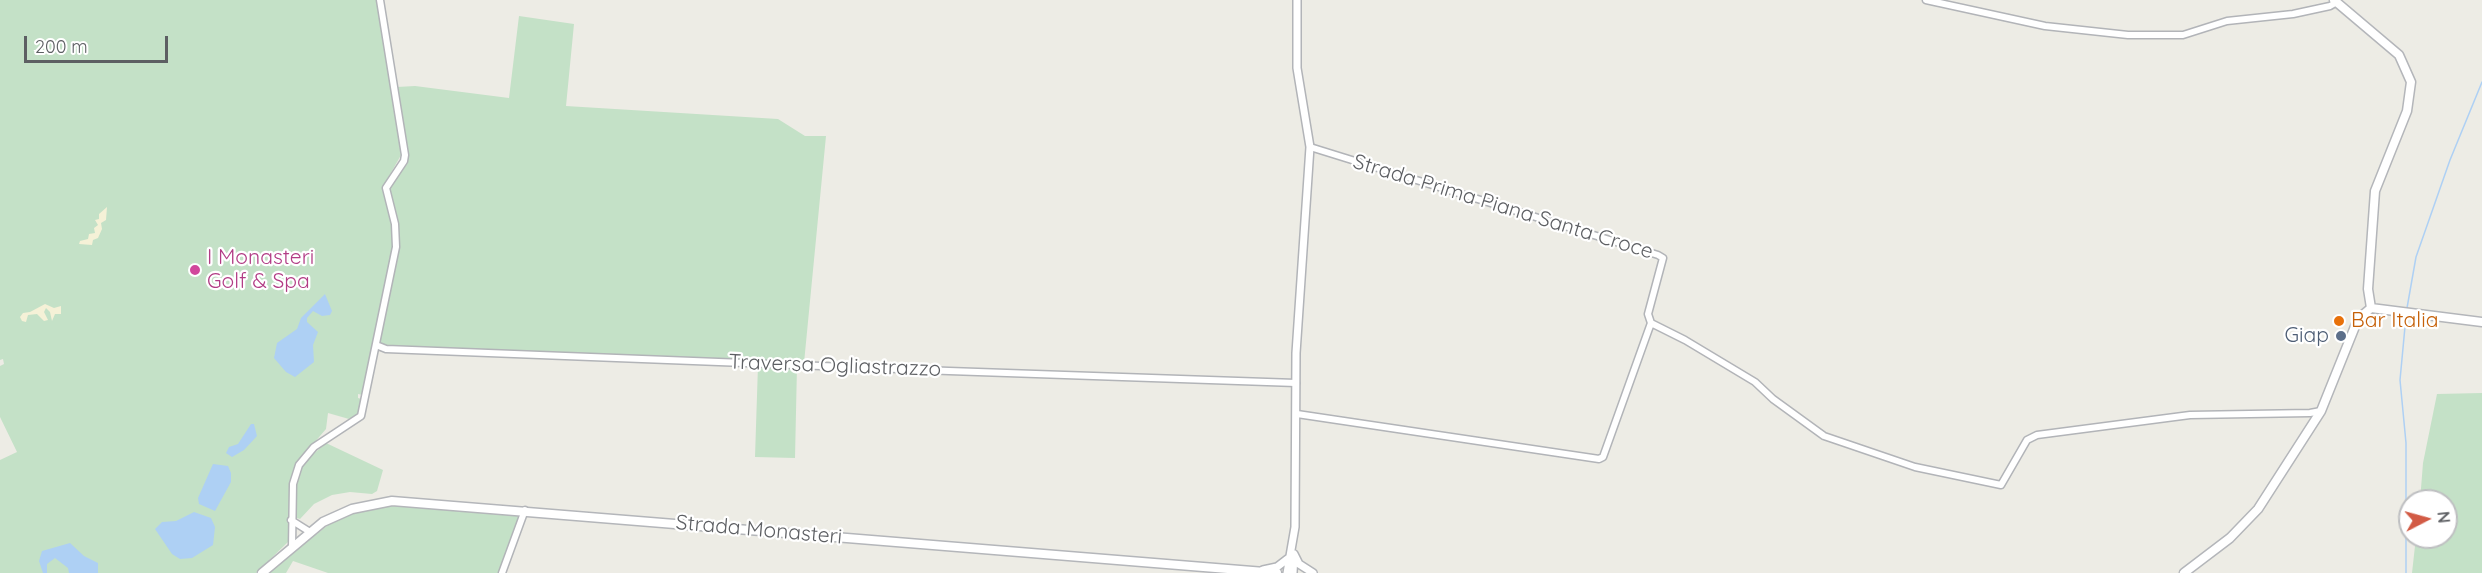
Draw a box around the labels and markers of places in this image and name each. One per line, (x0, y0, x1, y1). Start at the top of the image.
place label: I Monasteri Golf & Spa (207, 245, 314, 295)
marker: I Monasteri Golf & Spa (188, 263, 202, 277)
place label: Bar Italia (2351, 308, 2438, 334)
marker: Bar Italia (2332, 314, 2346, 328)
place label: Giap (2284, 323, 2329, 349)
marker: Giap (2334, 329, 2348, 343)

